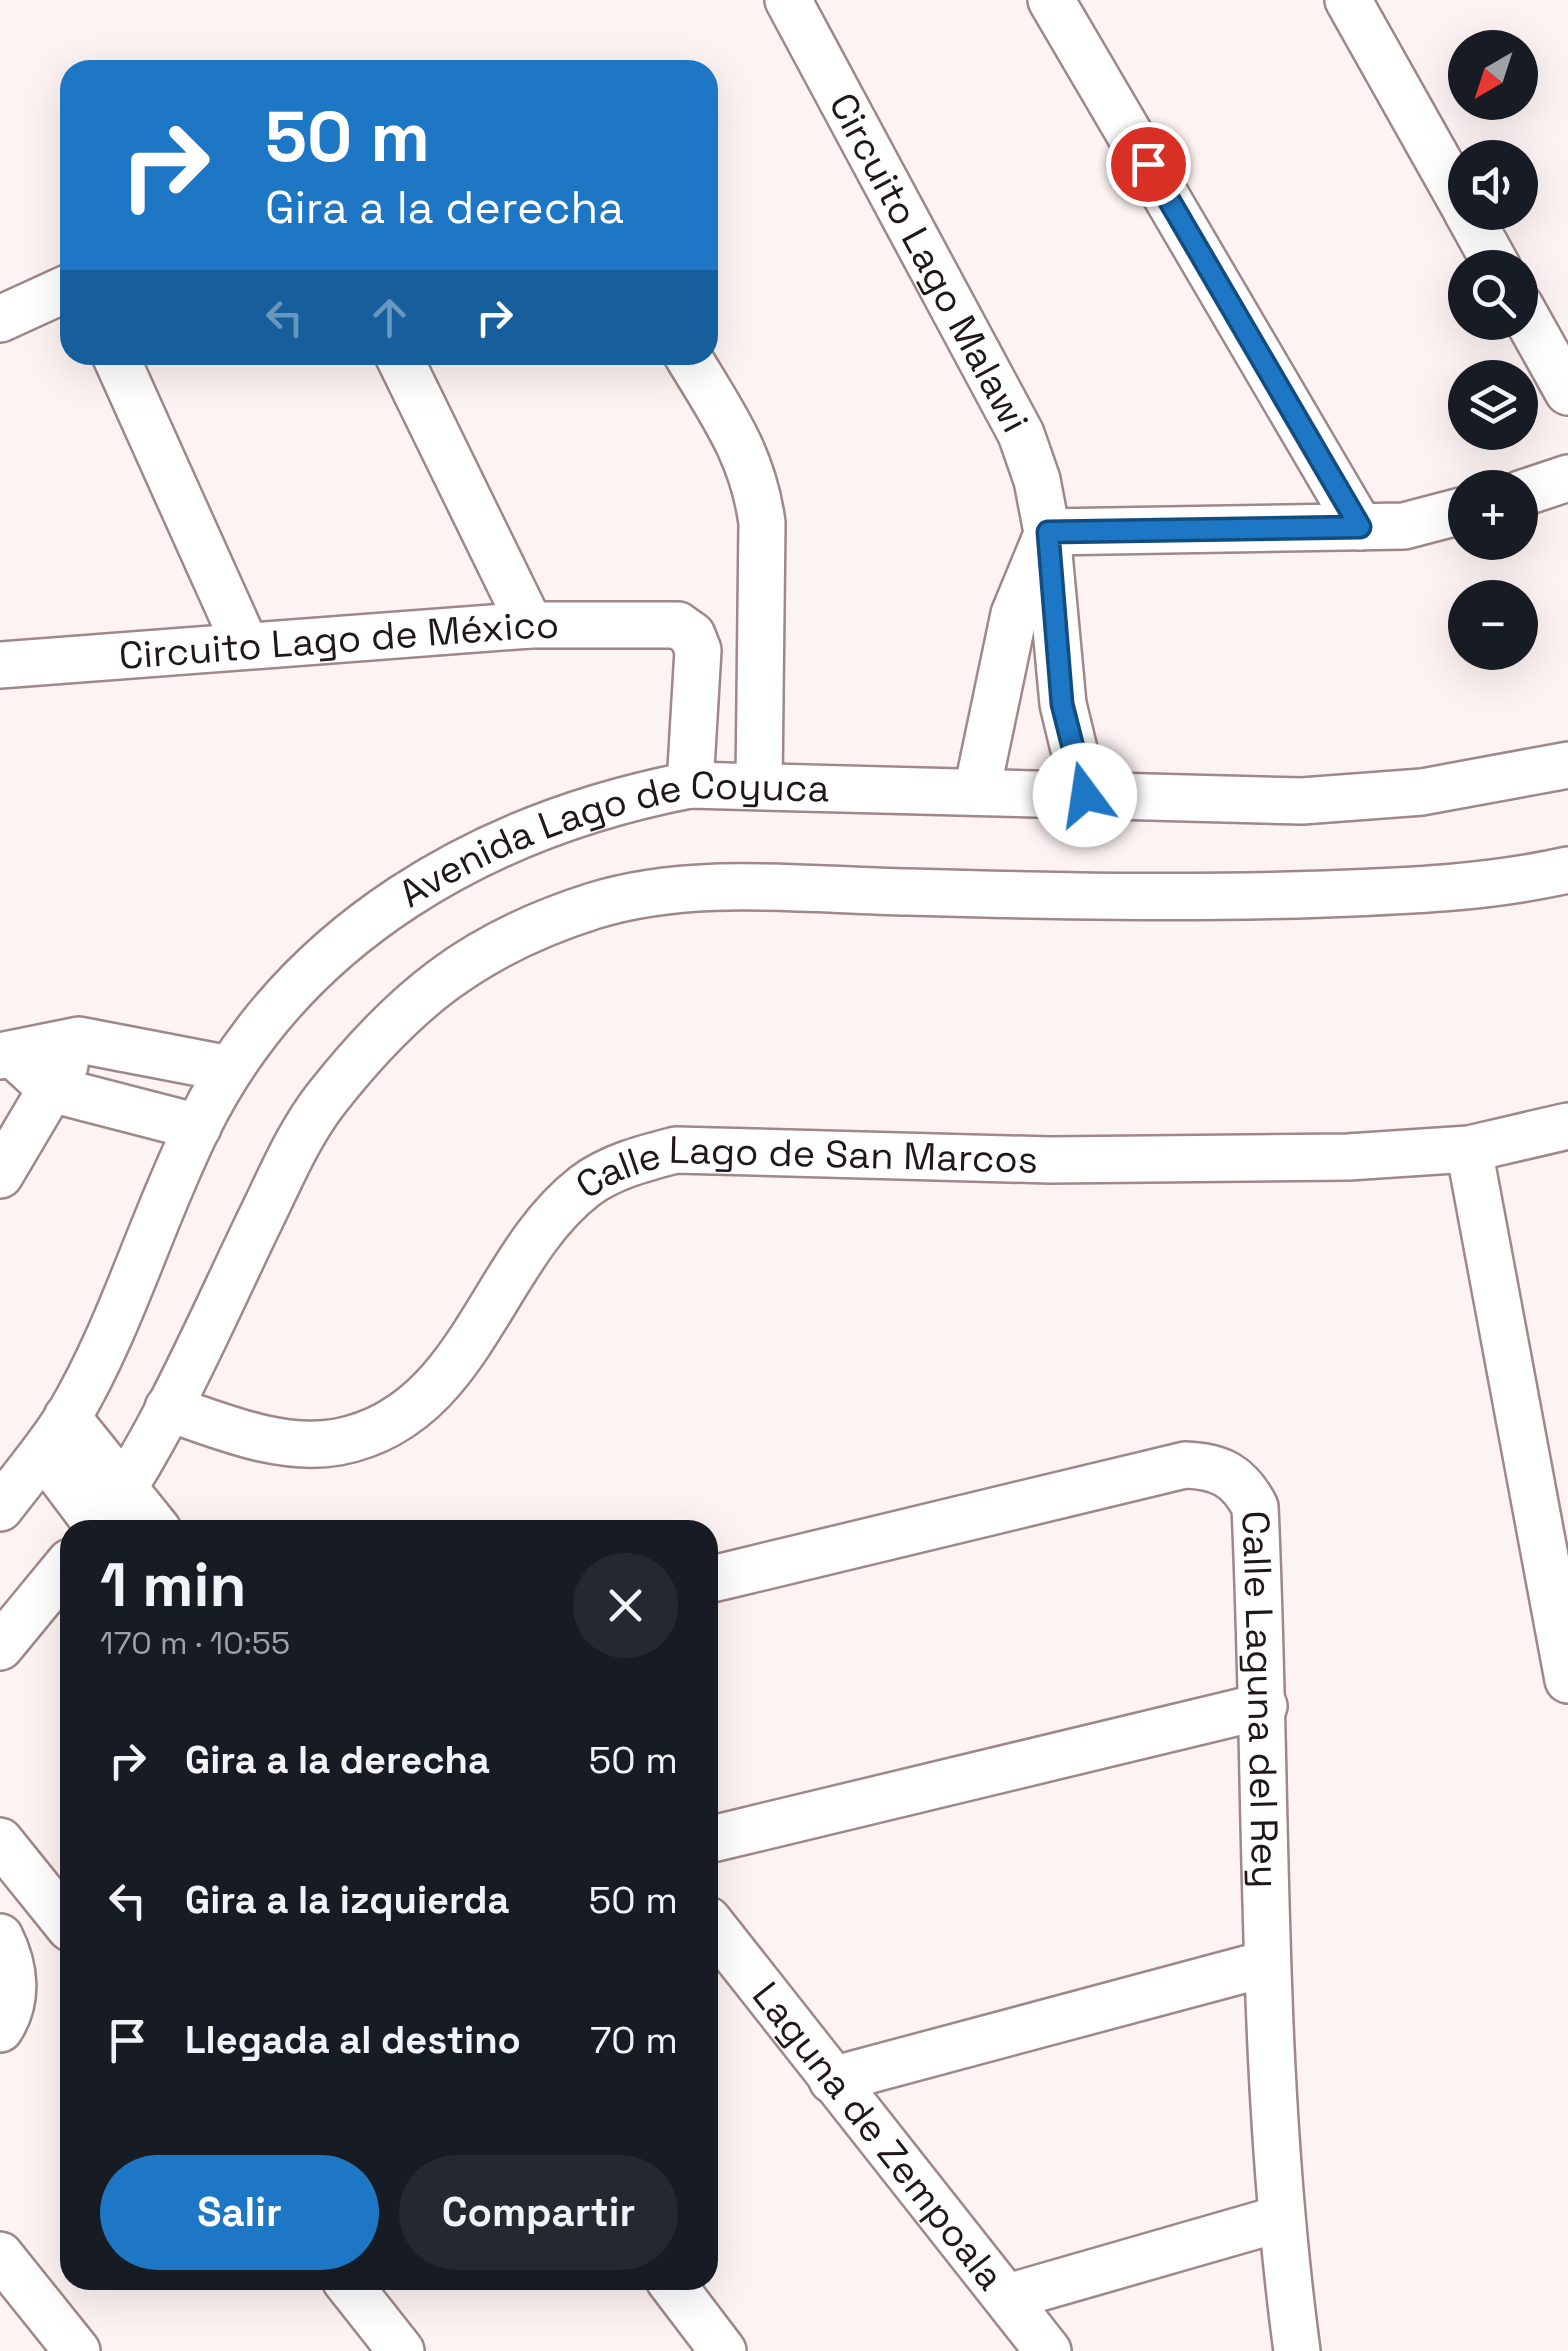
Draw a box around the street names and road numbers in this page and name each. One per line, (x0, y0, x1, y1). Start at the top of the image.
street label: Circuito Lago Malawi (818, 85, 1039, 440)
street label: Circuito Lago de México (117, 601, 559, 680)
street label: Avenida Lago de Coyuca (390, 761, 830, 918)
street label: Calle Lago de San Marcos (567, 1126, 1039, 1209)
street label: Calle Laguna del Rey (1231, 1510, 1289, 1889)
street label: Laguna de Zempoala (742, 1972, 1015, 2300)

